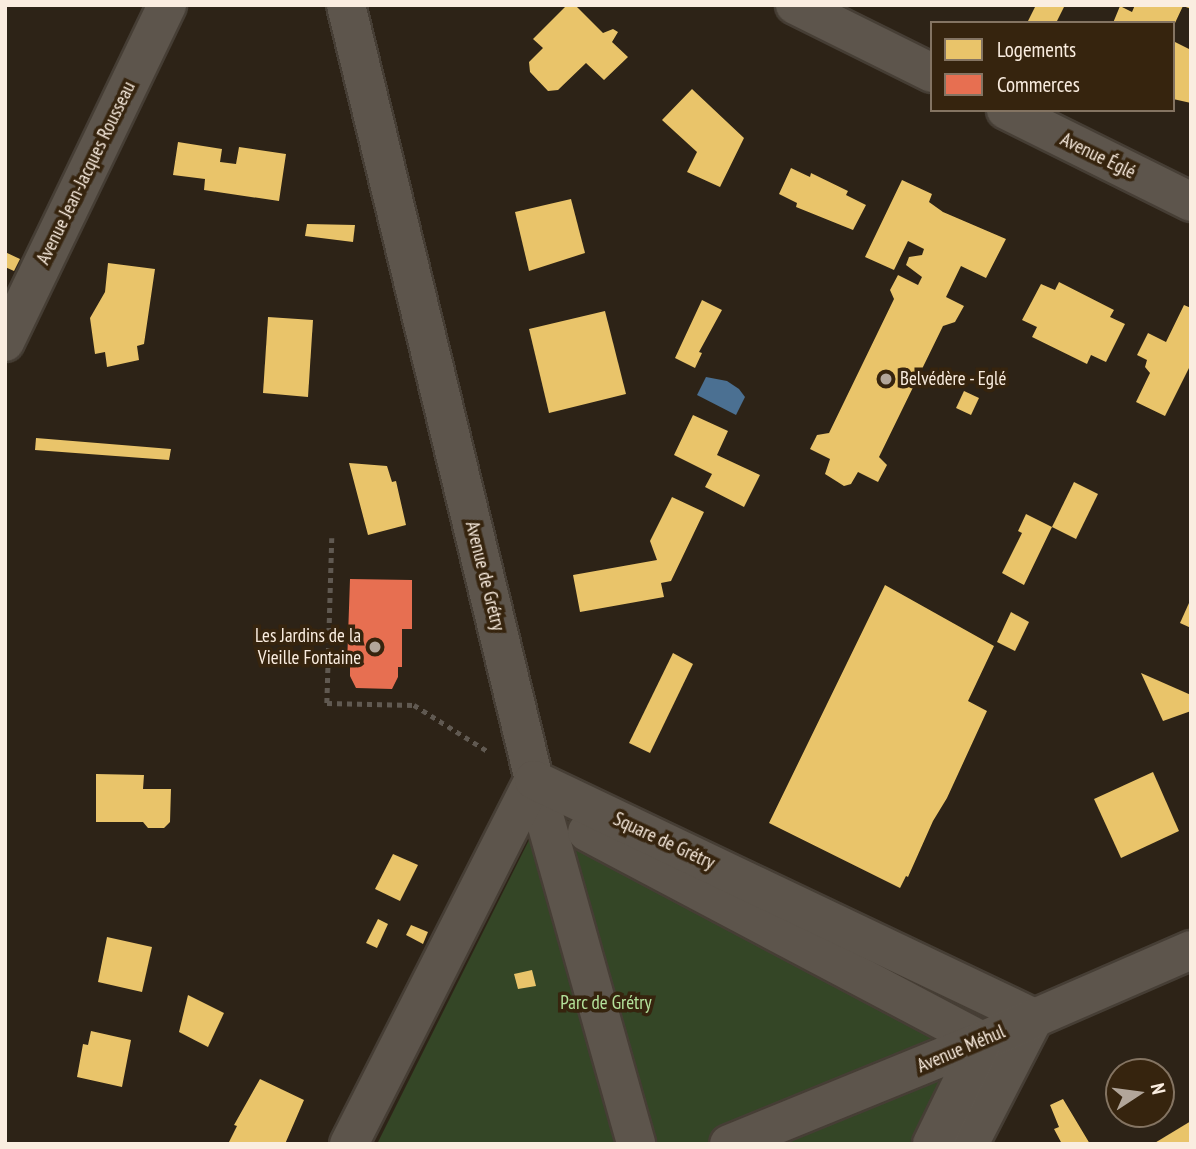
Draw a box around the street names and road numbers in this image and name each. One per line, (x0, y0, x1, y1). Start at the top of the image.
street label: Avenue Jean-Jacques Rousseau (32, 78, 140, 268)
street label: Avenue Églé (1057, 128, 1139, 184)
street label: Avenue de Grétry (460, 519, 510, 633)
street label: Square de Grétry (610, 808, 718, 874)
street label: Avenue Méhul (914, 1020, 1008, 1078)

